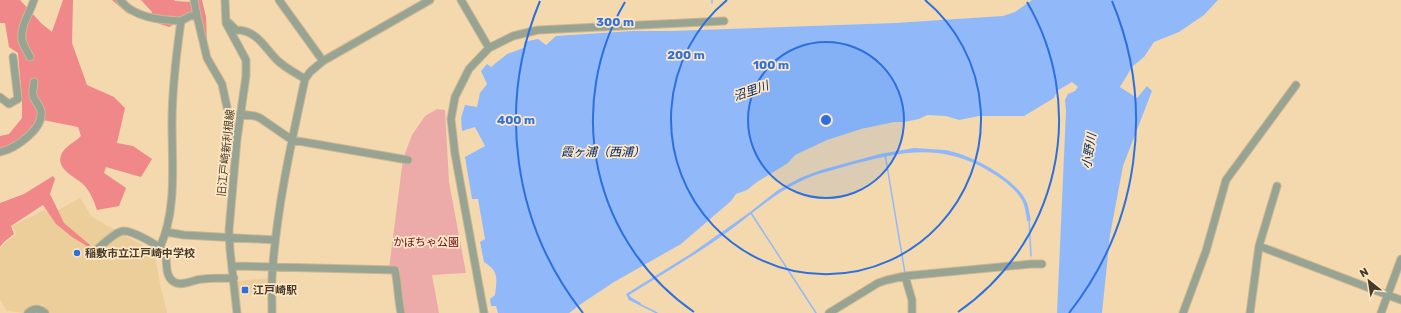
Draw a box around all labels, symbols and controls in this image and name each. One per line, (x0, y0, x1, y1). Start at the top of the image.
text: 300 m (596, 15, 634, 29)
text: 200 m (667, 48, 705, 62)
text: 100 m (753, 58, 789, 72)
water label: 沼里川 (732, 78, 772, 103)
street label: 旧江戸崎新利根線 (215, 109, 237, 197)
text: 400 m (497, 113, 535, 127)
centre of rings (819, 113, 833, 127)
water label: 小野川 (1079, 130, 1099, 170)
water label: 霞ヶ浦（西浦） (561, 145, 645, 159)
park label: かぼちゃ公園 (393, 236, 459, 249)
place label: 稲敷市立江戸崎中学校 (85, 247, 195, 260)
marker: 稲敷市立江戸崎中学校 (72, 248, 82, 258)
north arrow (1349, 261, 1389, 301)
text: N (1358, 265, 1371, 280)
place label: 江戸崎駅 (253, 284, 297, 297)
marker: 江戸崎駅 (240, 285, 250, 295)

